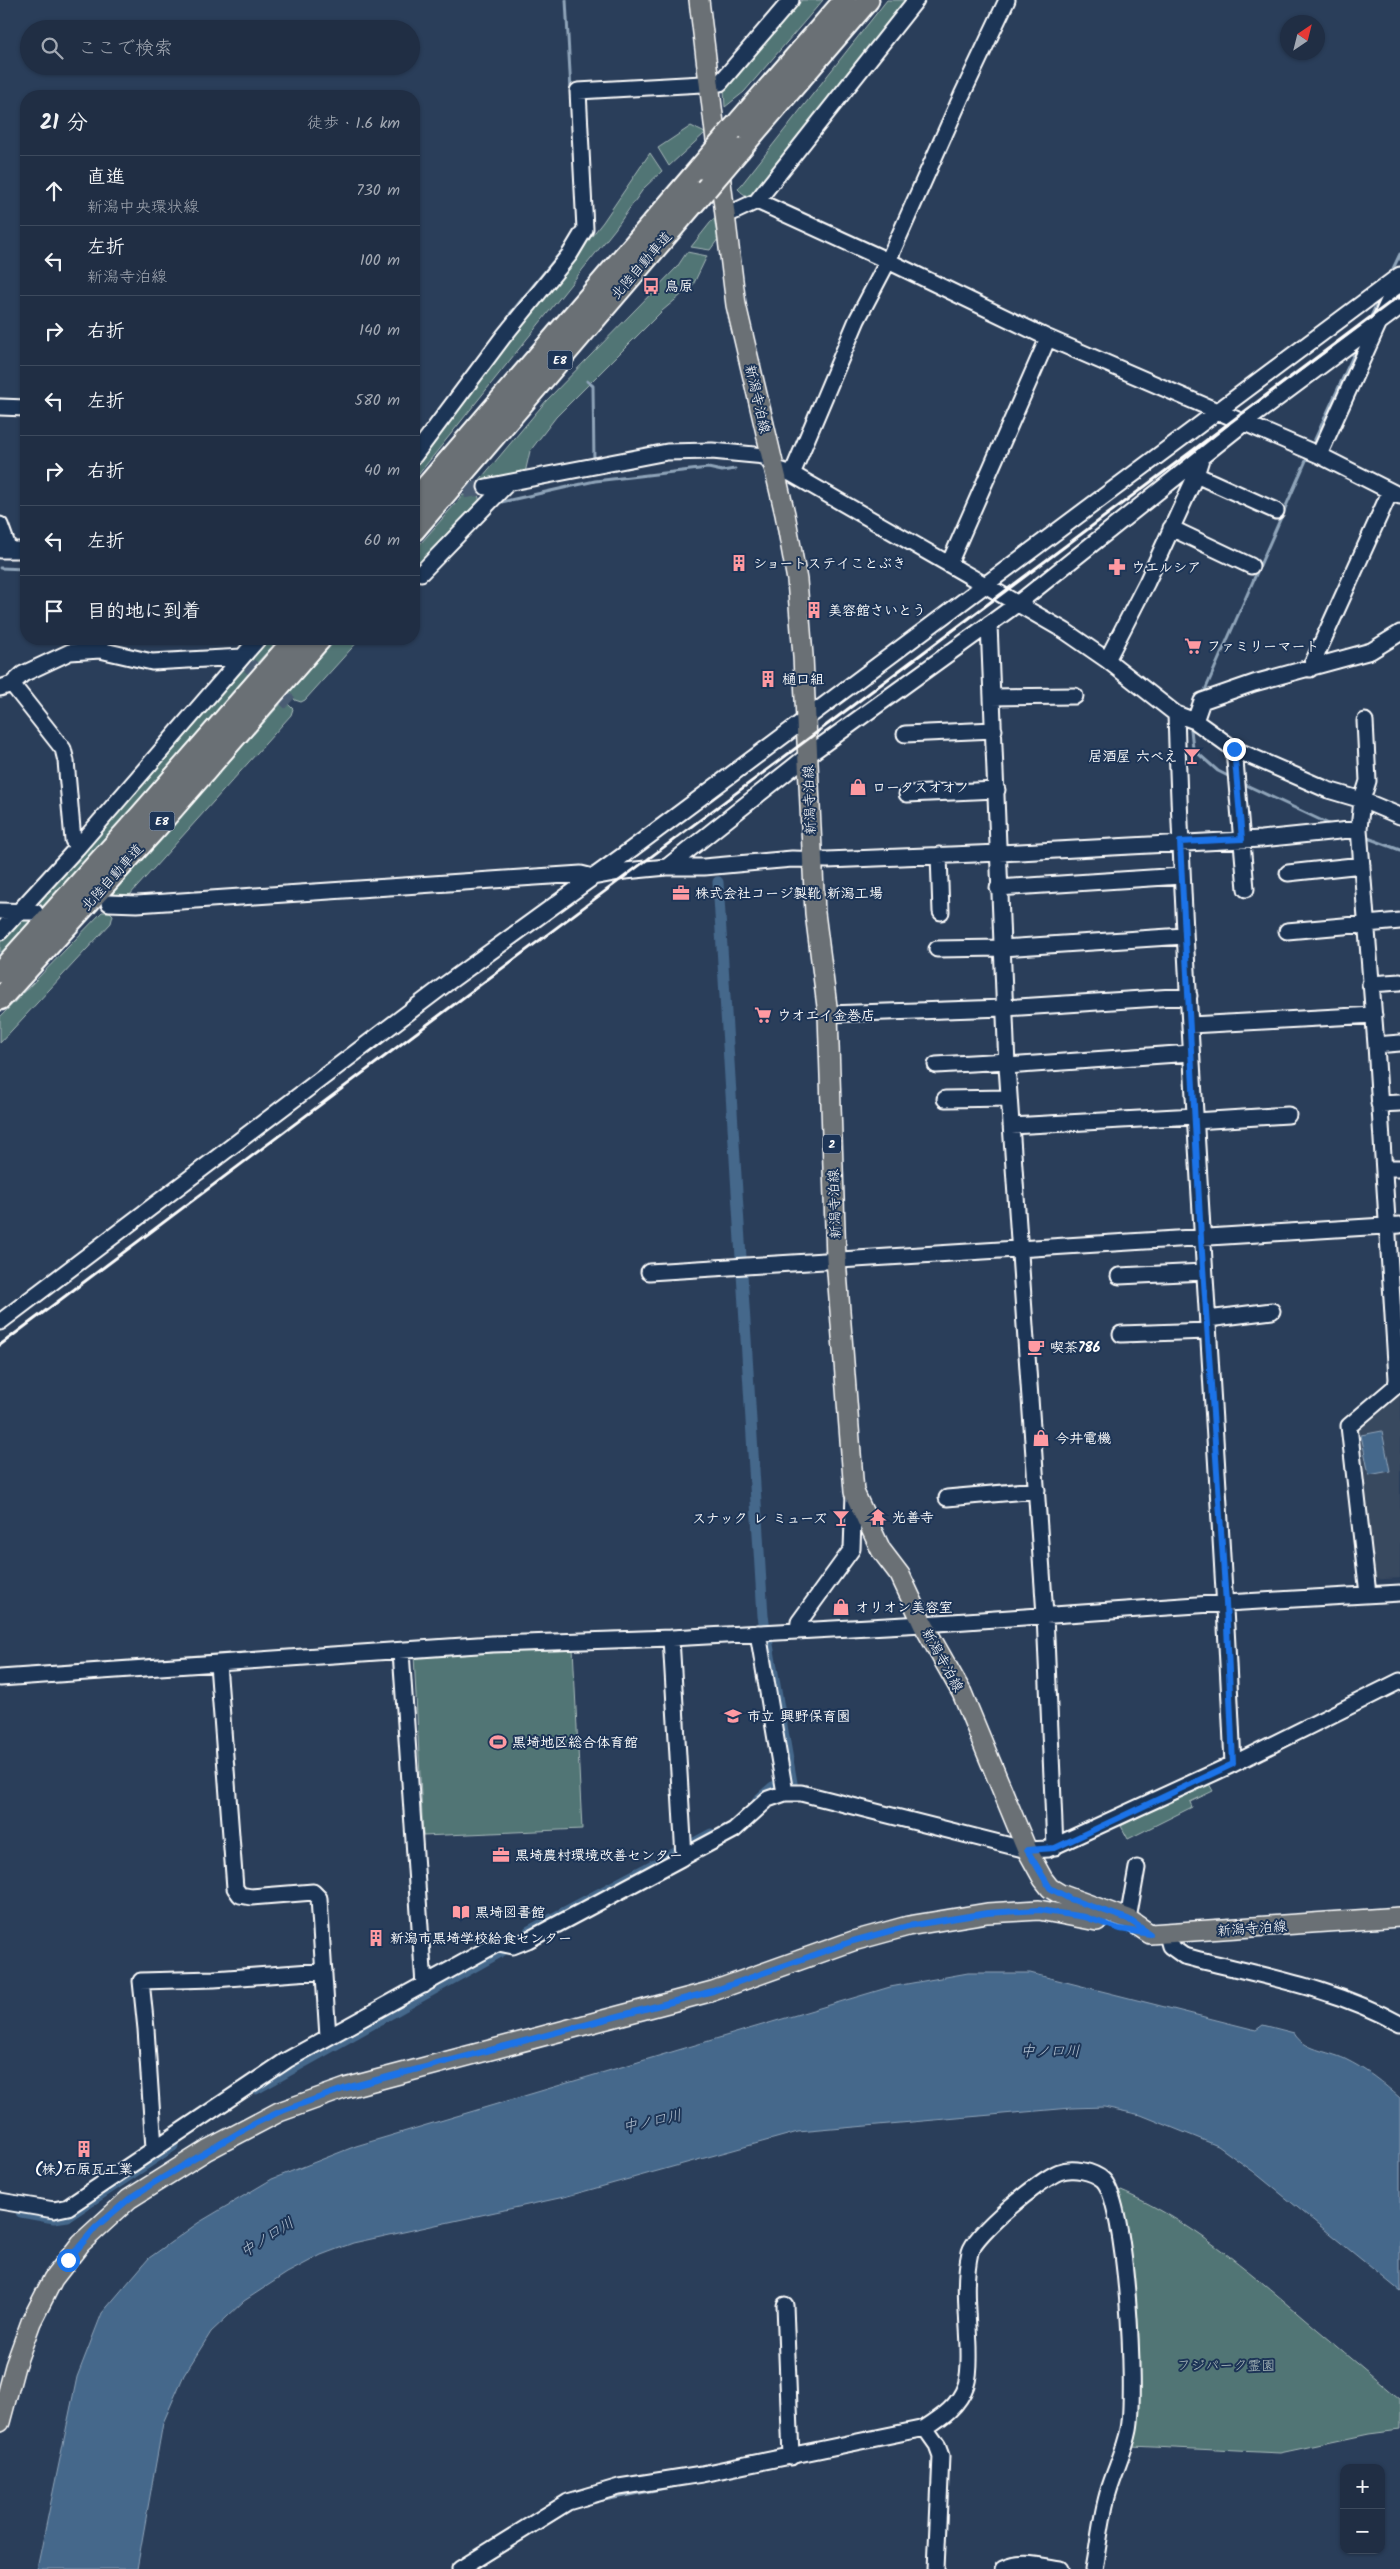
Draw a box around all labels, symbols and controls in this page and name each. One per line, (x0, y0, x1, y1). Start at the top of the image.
north arrow (1280, 15, 1325, 60)
search box (20, 20, 420, 75)
icon: search (38, 34, 66, 62)
text: ここで検索 (78, 34, 173, 64)
text: 21 分 (40, 107, 88, 140)
text: 徒歩 · 1.6 km (307, 111, 400, 136)
text: 直進 (87, 163, 125, 193)
icon: ahead (40, 177, 68, 205)
text: 730 m (356, 178, 400, 203)
text: 新潟中央環状線 (87, 195, 199, 220)
street label: 北陸自動車道 (606, 227, 678, 305)
text: 左折 (87, 233, 125, 263)
icon: left (40, 247, 68, 275)
text: 100 m (360, 248, 400, 273)
text: 新潟寺泊線 (87, 265, 167, 290)
bus stop icon: 鳥原 (641, 276, 661, 296)
place label: 鳥原 (665, 276, 693, 298)
icon: right (40, 317, 68, 345)
text: 右折 (87, 317, 125, 347)
text: 140 m (359, 318, 400, 343)
road number: E8 (548, 350, 572, 370)
street label: 新潟寺泊線 (738, 363, 776, 436)
icon: left (40, 387, 68, 415)
text: 左折 (87, 387, 125, 417)
text: 580 m (355, 388, 400, 413)
icon: right (40, 457, 68, 485)
text: 右折 (87, 457, 125, 487)
text: 40 m (364, 458, 400, 483)
icon: left (40, 527, 68, 555)
text: 左折 (87, 527, 125, 557)
text: 60 m (364, 528, 400, 553)
building icon: ショートステイことぶき (729, 553, 749, 573)
place label: ショートステイことぶき (753, 553, 906, 575)
pharmacy icon: ウエルシア (1107, 557, 1127, 577)
place label: ウエルシア (1131, 557, 1201, 579)
icon: arrive (40, 597, 68, 625)
text: 目的地に到着 (87, 597, 201, 627)
building icon: 美容館さいとう (804, 600, 824, 620)
place label: 美容館さいとう (828, 600, 926, 622)
supermarket icon: ファミリーマート (1183, 636, 1203, 656)
place label: ファミリーマート (1207, 636, 1320, 658)
building icon: 樋口組 (758, 669, 778, 689)
place label: 樋口組 (782, 669, 824, 691)
route end (1223, 738, 1246, 761)
place label: 居酒屋 六べえ (1089, 746, 1178, 768)
bar icon: 居酒屋 六べえ (1182, 746, 1202, 766)
street label: 新潟寺泊線 (798, 765, 822, 835)
shop icon: ロータスオオノ (848, 777, 868, 797)
place label: ロータスオオノ (872, 777, 970, 799)
road number: E8 (150, 811, 174, 830)
street label: 北陸自動車道 (76, 839, 149, 916)
office icon: 株式会社コージ製靴 新潟工場 (671, 883, 691, 903)
place label: 株式会社コージ製靴 新潟工場 (695, 883, 883, 905)
supermarket icon: ウオエイ金巻店 (753, 1005, 773, 1025)
place label: ウオエイ金巻店 (777, 1005, 875, 1027)
road number: 2 (823, 1134, 841, 1154)
street label: 新潟寺泊線 (823, 1169, 847, 1239)
cafe icon: 喫茶786 (1026, 1337, 1046, 1357)
place label: 喫茶786 (1050, 1337, 1101, 1359)
shop icon: 今井電機 (1031, 1428, 1051, 1448)
place label: 今井電機 (1055, 1428, 1111, 1450)
temple icon: 光善寺 (868, 1507, 888, 1527)
place label: 光善寺 (892, 1507, 934, 1529)
place label: スナック レ ミューズ (692, 1508, 827, 1530)
bar icon: スナック レ ミューズ (831, 1508, 851, 1528)
shop icon: オリオン美容室 (831, 1597, 851, 1617)
place label: オリオン美容室 (855, 1597, 953, 1619)
street label: 新潟寺泊線 (916, 1625, 969, 1696)
school or university icon: 市立 興野保育園 (723, 1706, 743, 1726)
place label: 市立 興野保育園 (747, 1706, 850, 1728)
sports icon: 黒埼地区総合体育館 (488, 1732, 508, 1752)
place label: 黒埼地区総合体育館 (512, 1732, 638, 1754)
office icon: 黒埼農村環境改善センター (491, 1845, 511, 1865)
place label: 黒埼農村環境改善センター (515, 1845, 683, 1867)
library icon: 黒埼図書館 (451, 1902, 471, 1922)
place label: 黒埼図書館 (475, 1902, 545, 1924)
street label: 新潟寺泊線 (1216, 1916, 1288, 1942)
building icon: 新潟市黒埼学校給食センター (366, 1928, 386, 1948)
place label: 新潟市黒埼学校給食センター (390, 1928, 572, 1950)
water label: 中ノ口川 (1020, 2040, 1080, 2064)
water label: 中ノ口川 (620, 2104, 684, 2140)
building icon: (株)石原瓦工業 (74, 2139, 94, 2159)
place label: (株)石原瓦工業 (35, 2159, 133, 2181)
water label: 中ノ口川 (236, 2212, 299, 2264)
route start (57, 2249, 80, 2272)
park label: フジパーク霊園 (1177, 2355, 1275, 2377)
map controls (1340, 2464, 1385, 2554)
button: + (1340, 2464, 1385, 2509)
button: − (1340, 2509, 1385, 2554)

